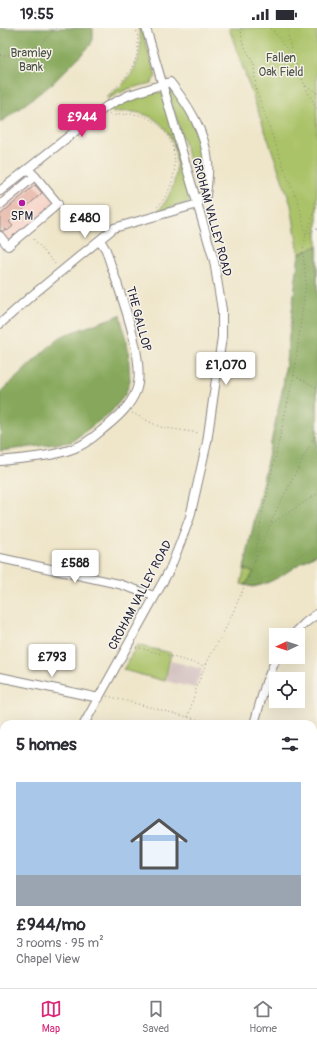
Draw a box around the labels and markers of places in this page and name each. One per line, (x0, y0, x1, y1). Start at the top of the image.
pin: £944 (58, 104, 106, 138)
marker: SPM (17, 198, 27, 208)
pin: £480 (61, 205, 109, 239)
place label: SPM (11, 209, 33, 224)
pin: £1,070 (193, 352, 259, 386)
pin: £588 (51, 550, 99, 584)
pin: £793 (28, 644, 76, 678)

